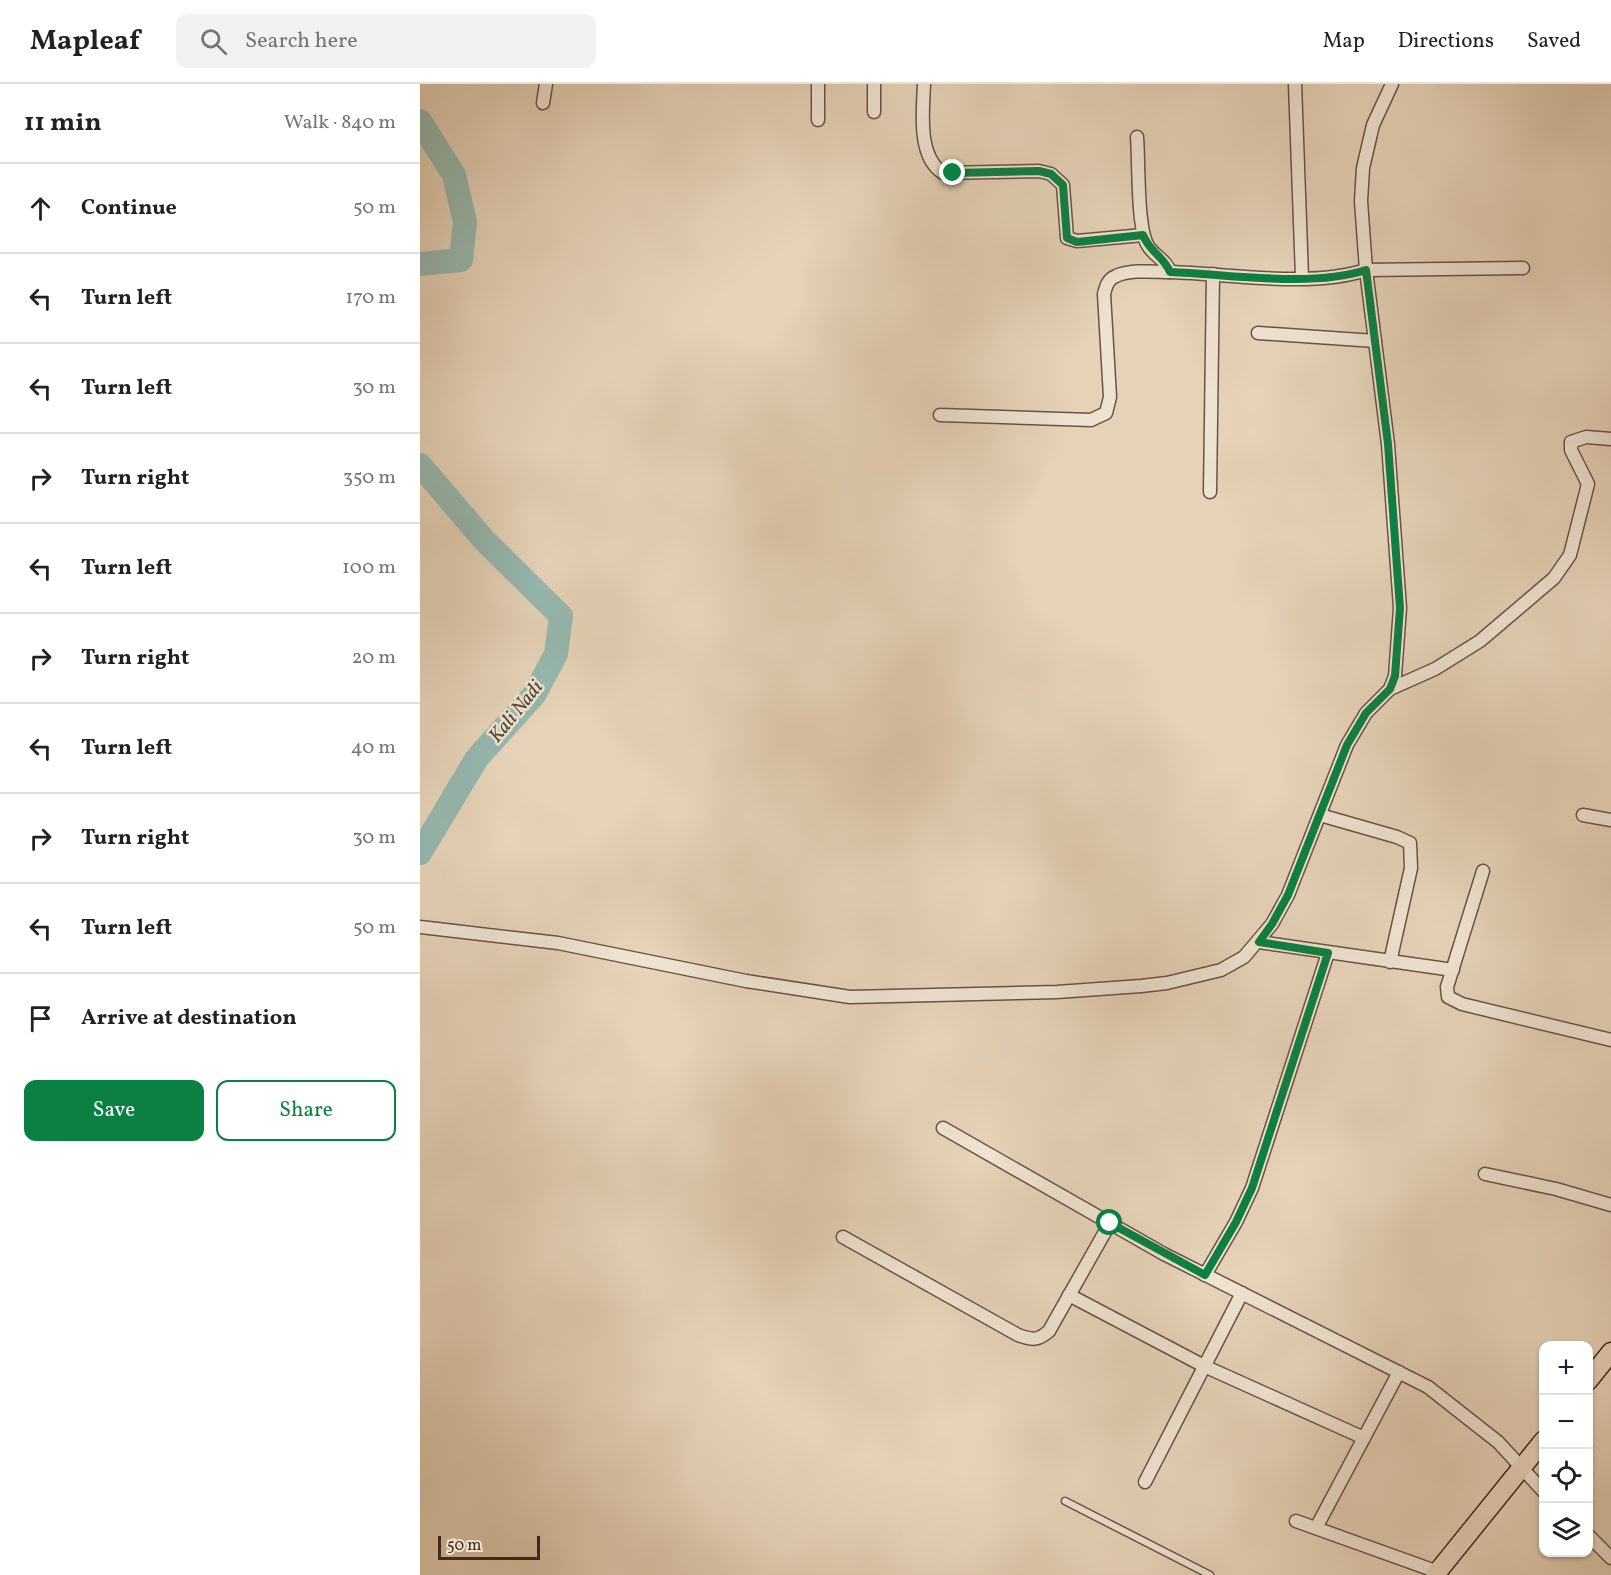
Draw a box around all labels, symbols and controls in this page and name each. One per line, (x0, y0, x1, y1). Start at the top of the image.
search box (176, 14, 596, 68)
text: Mapleaf (30, 22, 140, 61)
icon: search (197, 25, 230, 58)
text: Search here (245, 26, 358, 57)
text: Map (1323, 27, 1365, 56)
text: Directions (1398, 27, 1494, 56)
text: Saved (1527, 27, 1581, 56)
text: 11 min (24, 105, 102, 141)
text: Walk · 840 m (284, 109, 396, 137)
route end (939, 159, 965, 185)
icon: ahead (24, 192, 57, 225)
text: Continue (81, 193, 177, 224)
text: 50 m (353, 194, 396, 222)
icon: left (24, 282, 57, 315)
text: Turn left (81, 283, 172, 314)
text: 170 m (346, 284, 396, 312)
icon: left (24, 372, 57, 405)
text: Turn left (81, 373, 172, 404)
text: 30 m (352, 374, 396, 402)
icon: right (24, 462, 57, 495)
text: Turn right (81, 463, 189, 494)
text: 350 m (343, 464, 396, 492)
icon: left (24, 552, 57, 585)
text: Turn left (81, 553, 172, 584)
text: 100 m (342, 554, 396, 582)
icon: right (24, 642, 57, 675)
text: Turn right (81, 643, 189, 674)
text: 20 m (352, 644, 396, 672)
water label: Kali Nadi (483, 674, 551, 749)
icon: left (24, 732, 57, 765)
text: Turn left (81, 733, 172, 764)
text: 40 m (351, 734, 396, 762)
icon: right (24, 822, 57, 855)
text: Turn right (81, 823, 189, 854)
text: 30 m (352, 824, 396, 852)
icon: left (24, 912, 57, 945)
text: Turn left (81, 913, 172, 944)
text: 50 m (353, 914, 396, 942)
icon: arrive (24, 1002, 57, 1035)
text: Arrive at destination (81, 1003, 297, 1034)
button: Save (24, 1080, 204, 1141)
button: Share (216, 1080, 396, 1141)
route start (1096, 1209, 1122, 1235)
map controls (1539, 1341, 1593, 1557)
button: + (1539, 1341, 1593, 1395)
button: − (1539, 1395, 1593, 1449)
button: locate (1539, 1449, 1593, 1503)
button: layers (1539, 1503, 1593, 1557)
scale bar (438, 1533, 540, 1560)
text: 50 m (447, 1535, 481, 1557)

